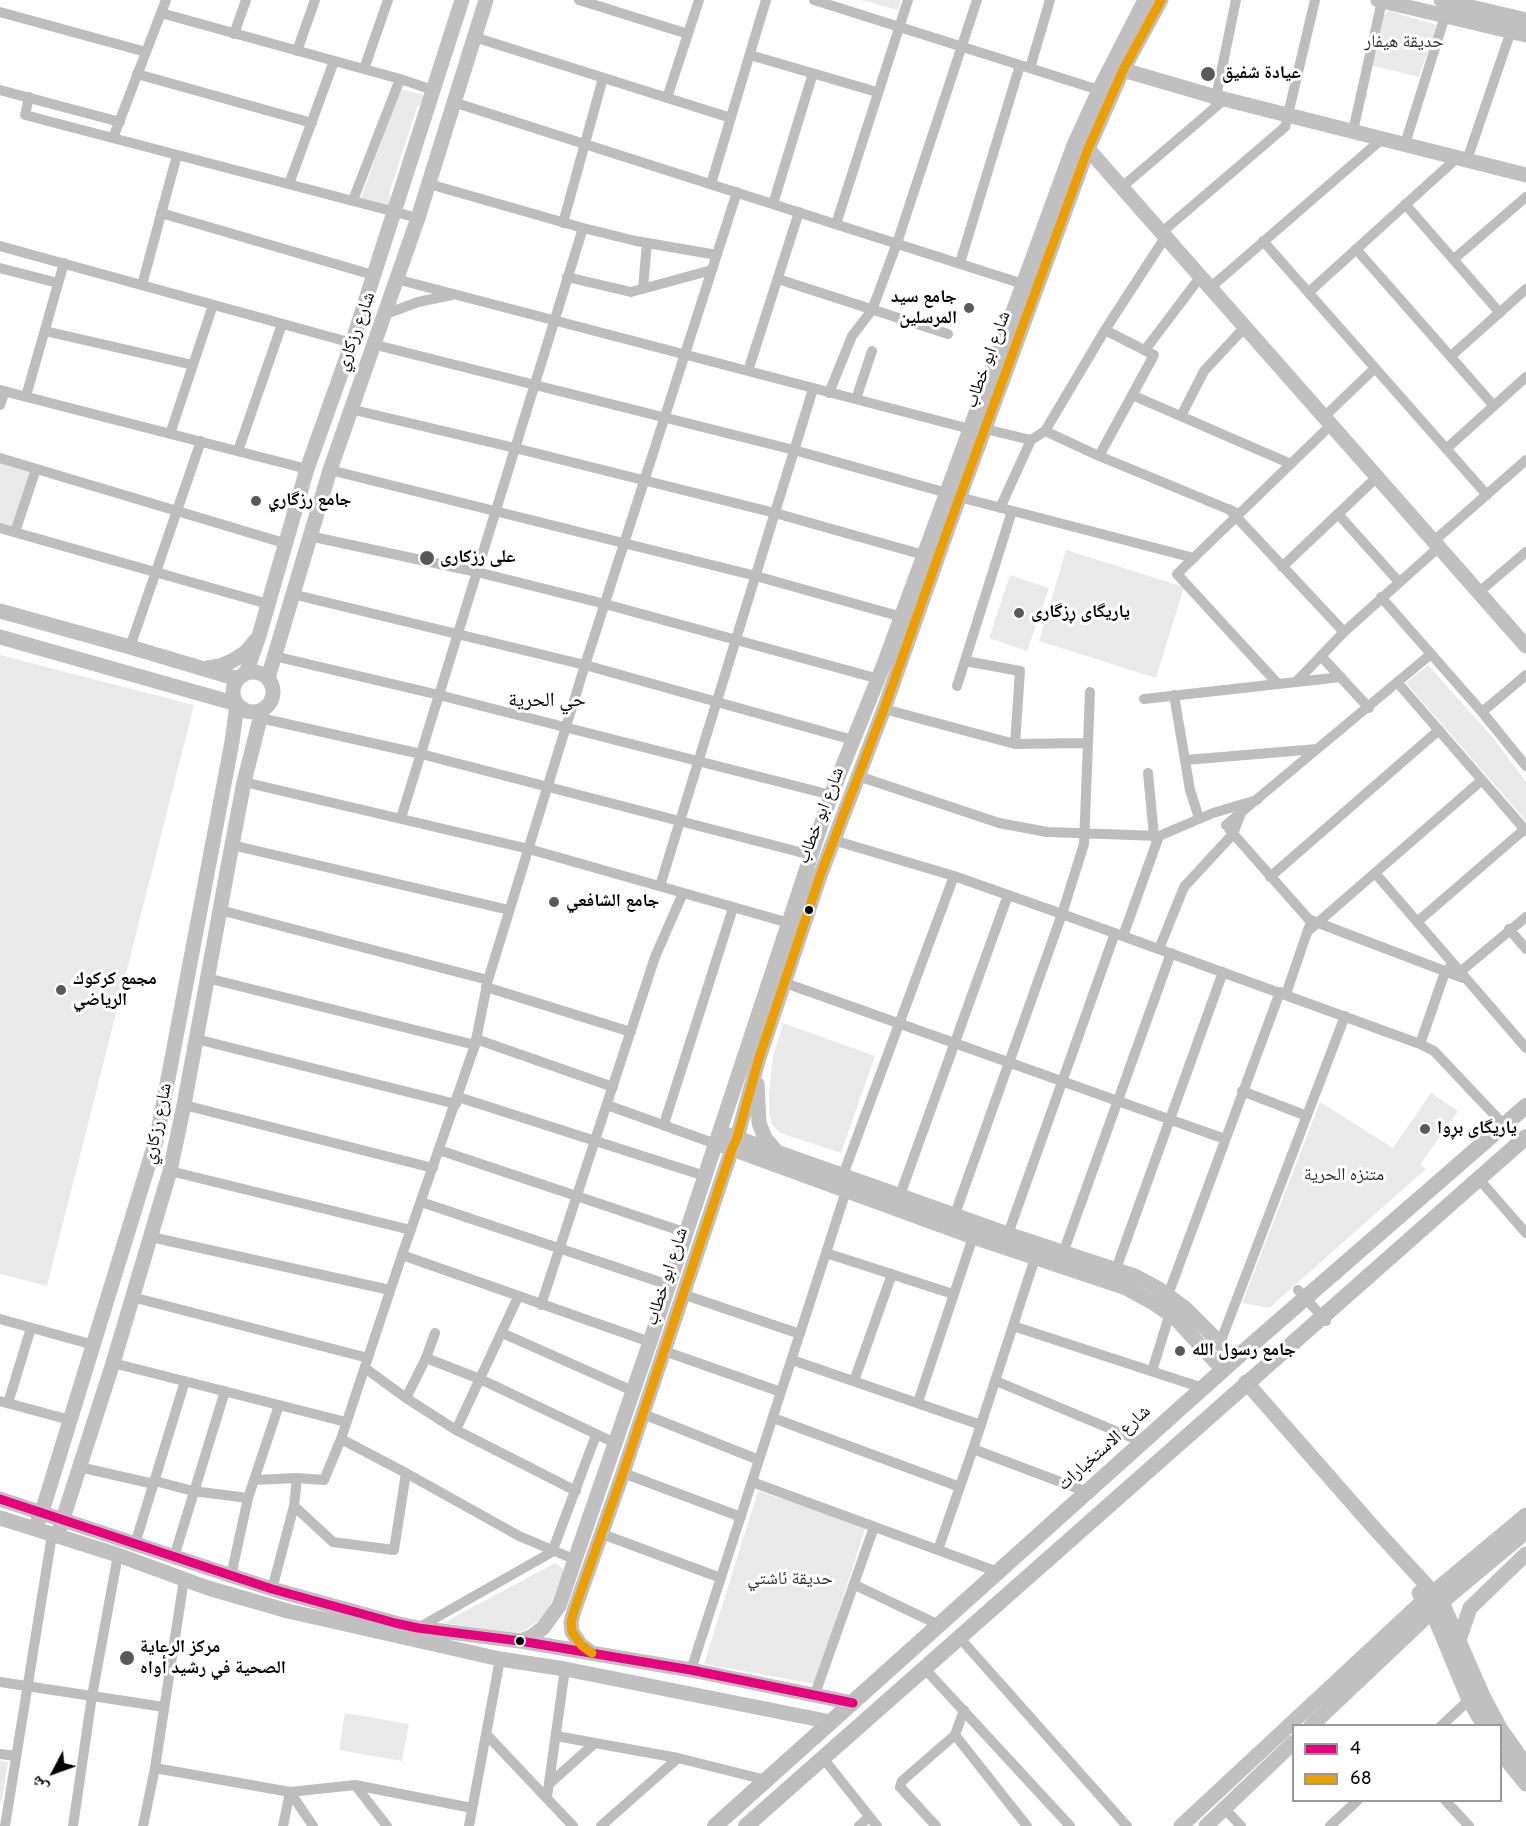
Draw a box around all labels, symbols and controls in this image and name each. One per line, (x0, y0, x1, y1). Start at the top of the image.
park label: حديقة هيفار (1364, 32, 1444, 54)
place label: عيادة شفيق (1222, 63, 1301, 85)
marker: عيادة شفيق (1199, 65, 1217, 83)
place label: جامع سيد المرسلين (891, 287, 957, 330)
street label: شارع رزكاري (333, 290, 381, 374)
marker: جامع سيد المرسلين (962, 301, 976, 315)
street label: شارع ابو خطاب (961, 309, 1017, 411)
place label: جامع رزگاري (268, 490, 351, 512)
marker: جامع رزگاري (249, 494, 263, 508)
place label: على رزكارى (440, 547, 516, 569)
marker: على رزكارى (418, 549, 436, 567)
place label: یاریگای ڕزگاری (1031, 602, 1130, 624)
marker: یاریگای ڕزگاری (1012, 606, 1026, 620)
district label: حي الحرية (508, 690, 586, 714)
street label: شارع ابو خطاب (794, 765, 850, 867)
place label: جامع الشافعي (566, 891, 659, 913)
marker: جامع الشافعي (547, 895, 561, 909)
unlabelled marker (803, 904, 815, 916)
place label: مجمع كركوك الرياضي (73, 969, 157, 1012)
marker: مجمع كركوك الرياضي (54, 983, 68, 997)
street label: شارع رزكاري (140, 1081, 178, 1167)
place label: یاریگای بڕوا (1437, 1118, 1517, 1140)
marker: یاریگای بڕوا (1418, 1122, 1432, 1136)
park label: متنزه الحرية (1304, 1165, 1384, 1187)
street label: شارع ابو خطاب (642, 1225, 694, 1329)
place label: جامع رسول الله (1192, 1340, 1296, 1362)
marker: جامع رسول الله (1173, 1344, 1187, 1358)
street label: شارع الاستخبارات (1054, 1402, 1156, 1496)
park label: حديقة ئاشتي (747, 1569, 833, 1591)
unlabelled marker (514, 1635, 526, 1647)
place label: مركز الرعاية الصحية في رشيد أواه (140, 1637, 286, 1680)
marker: مركز الرعاية الصحية في رشيد أواه (118, 1649, 136, 1667)
legend (1292, 1724, 1502, 1802)
text: 4 (1350, 1738, 1361, 1761)
north arrow (24, 1742, 84, 1802)
text: 68 (1350, 1768, 1372, 1791)
text: ش (27, 1771, 54, 1797)

